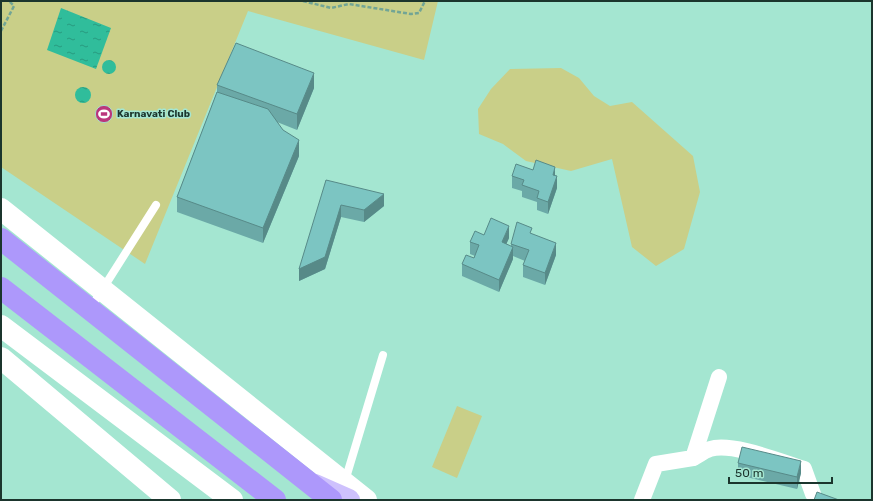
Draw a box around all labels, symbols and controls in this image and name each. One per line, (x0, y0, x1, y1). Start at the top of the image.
sports icon: Karnavati Club (94, 104, 114, 124)
place label: Karnavati Club (117, 108, 190, 120)
scale bar (729, 459, 832, 485)
text: 50 m (735, 466, 763, 480)

